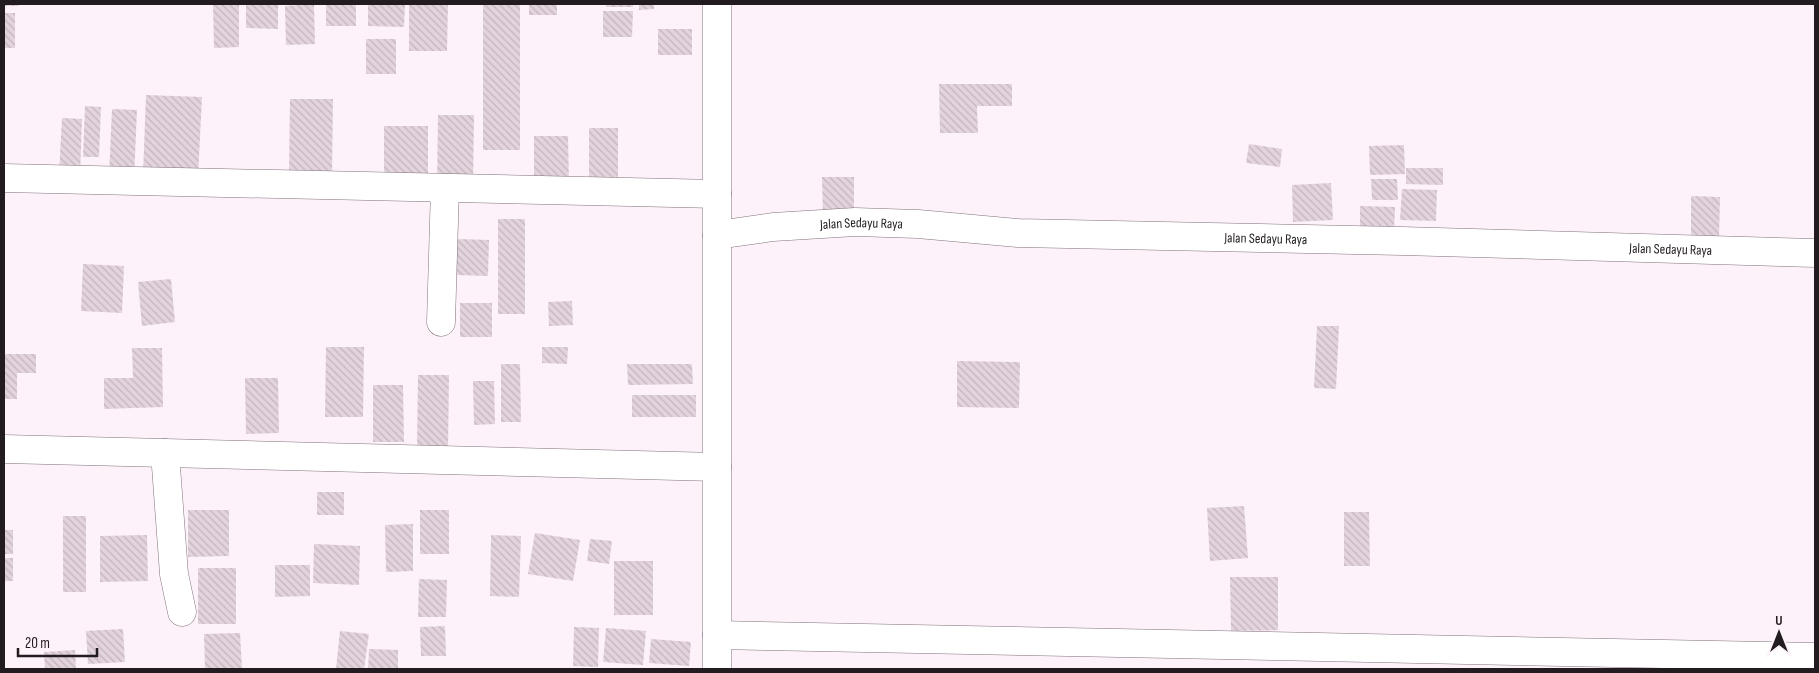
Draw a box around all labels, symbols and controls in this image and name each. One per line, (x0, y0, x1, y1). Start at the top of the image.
street label: Jalan Sedayu Raya (818, 214, 903, 233)
street label: Jalan Sedayu Raya (1223, 229, 1307, 248)
street label: Jalan Sedayu Raya (1628, 240, 1712, 259)
north arrow (1754, 608, 1804, 658)
text: U (1775, 612, 1783, 629)
scale bar (18, 626, 96, 658)
text: 20 m (25, 634, 50, 653)

